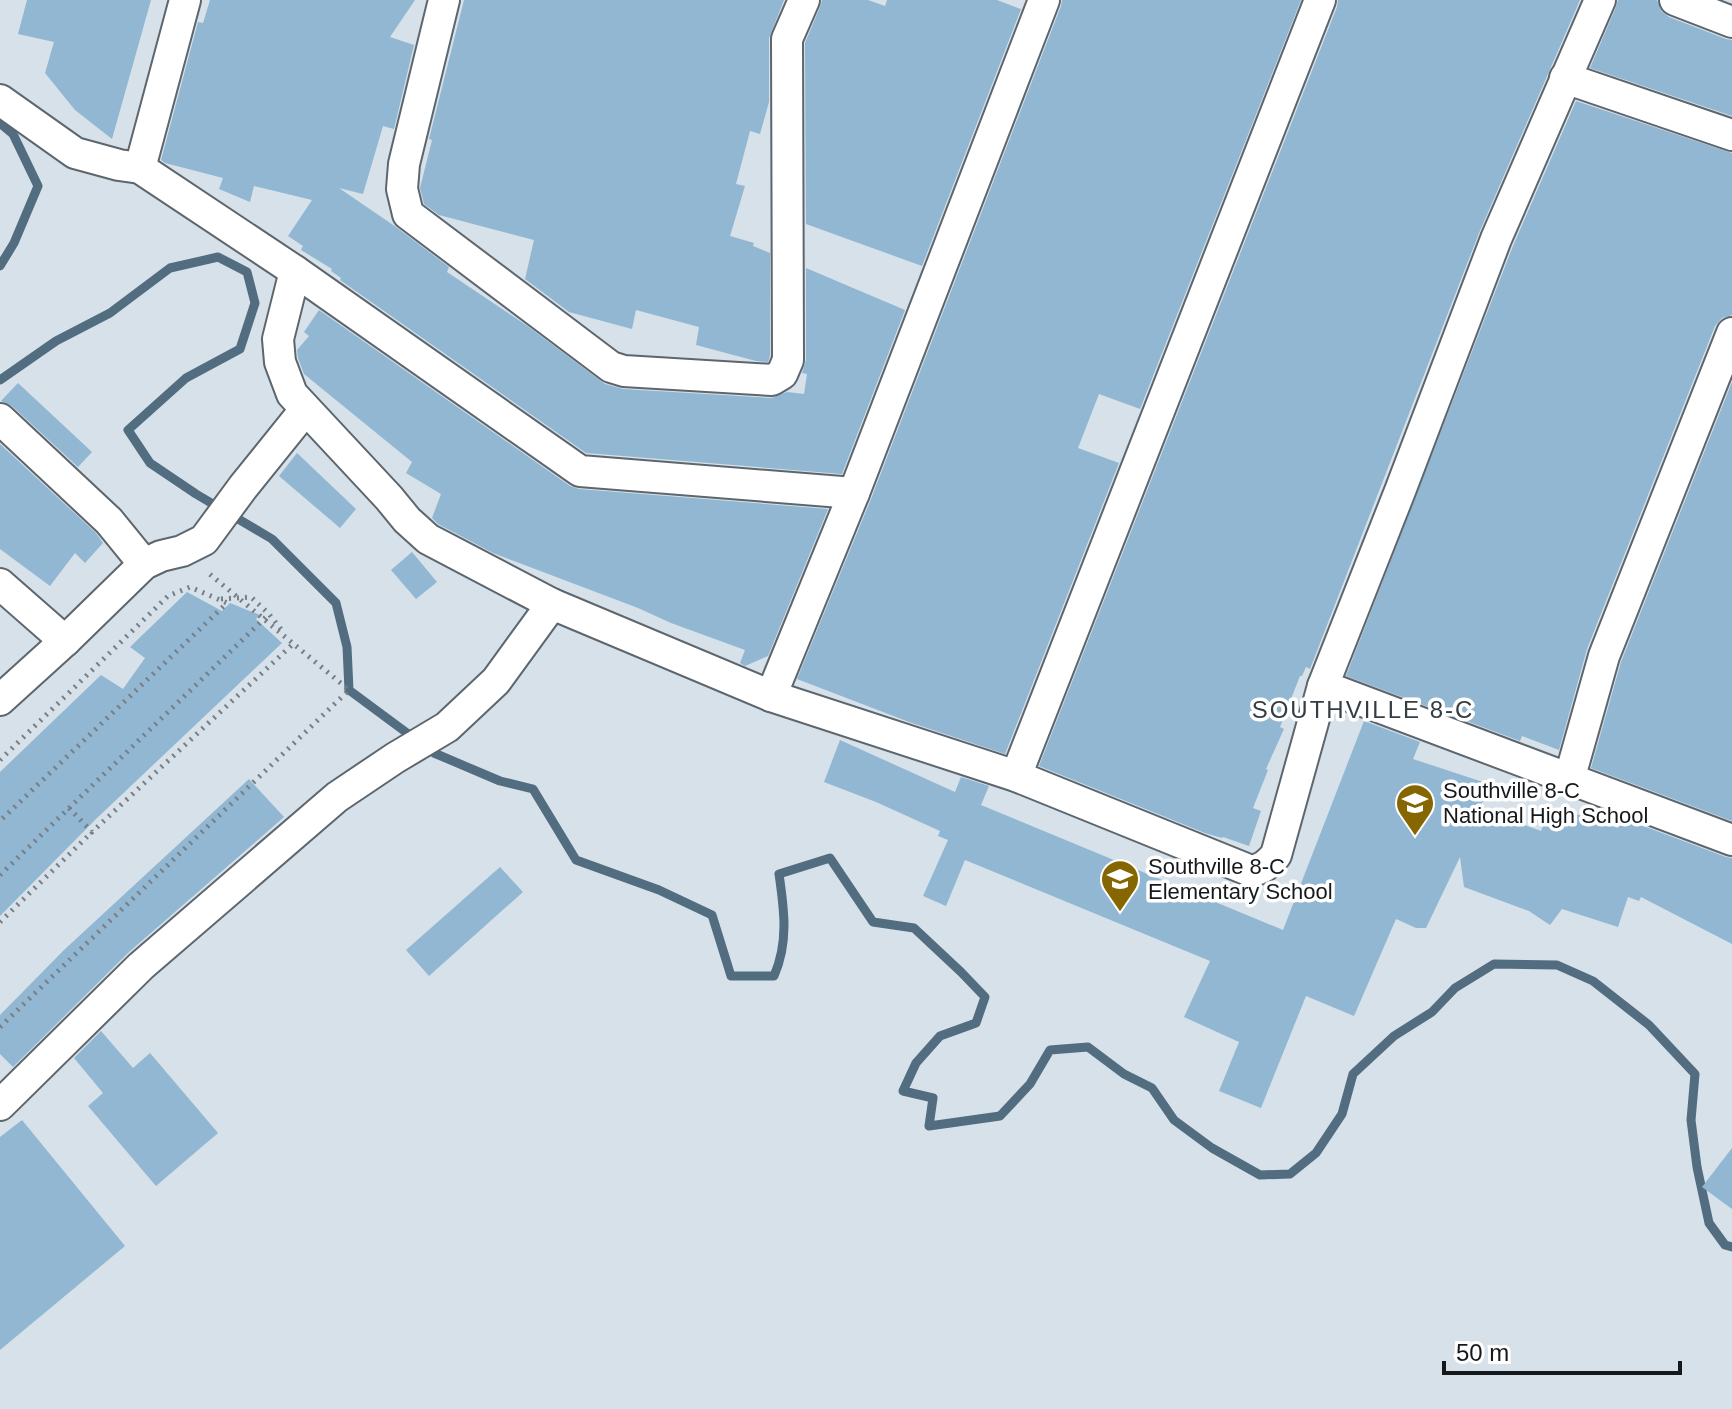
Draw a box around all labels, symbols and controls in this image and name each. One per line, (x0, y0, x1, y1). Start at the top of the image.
district label: SOUTHVILLE 8-C (1252, 696, 1474, 723)
place label: Southville 8-C National High School (1443, 778, 1648, 828)
school or university icon: Southville 8-C National High School (1394, 782, 1436, 837)
place label: Southville 8-C Elementary School (1148, 854, 1333, 904)
school or university icon: Southville 8-C Elementary School (1099, 858, 1141, 913)
scale bar (1444, 1325, 1680, 1375)
text: 50 m (1456, 1339, 1509, 1366)

